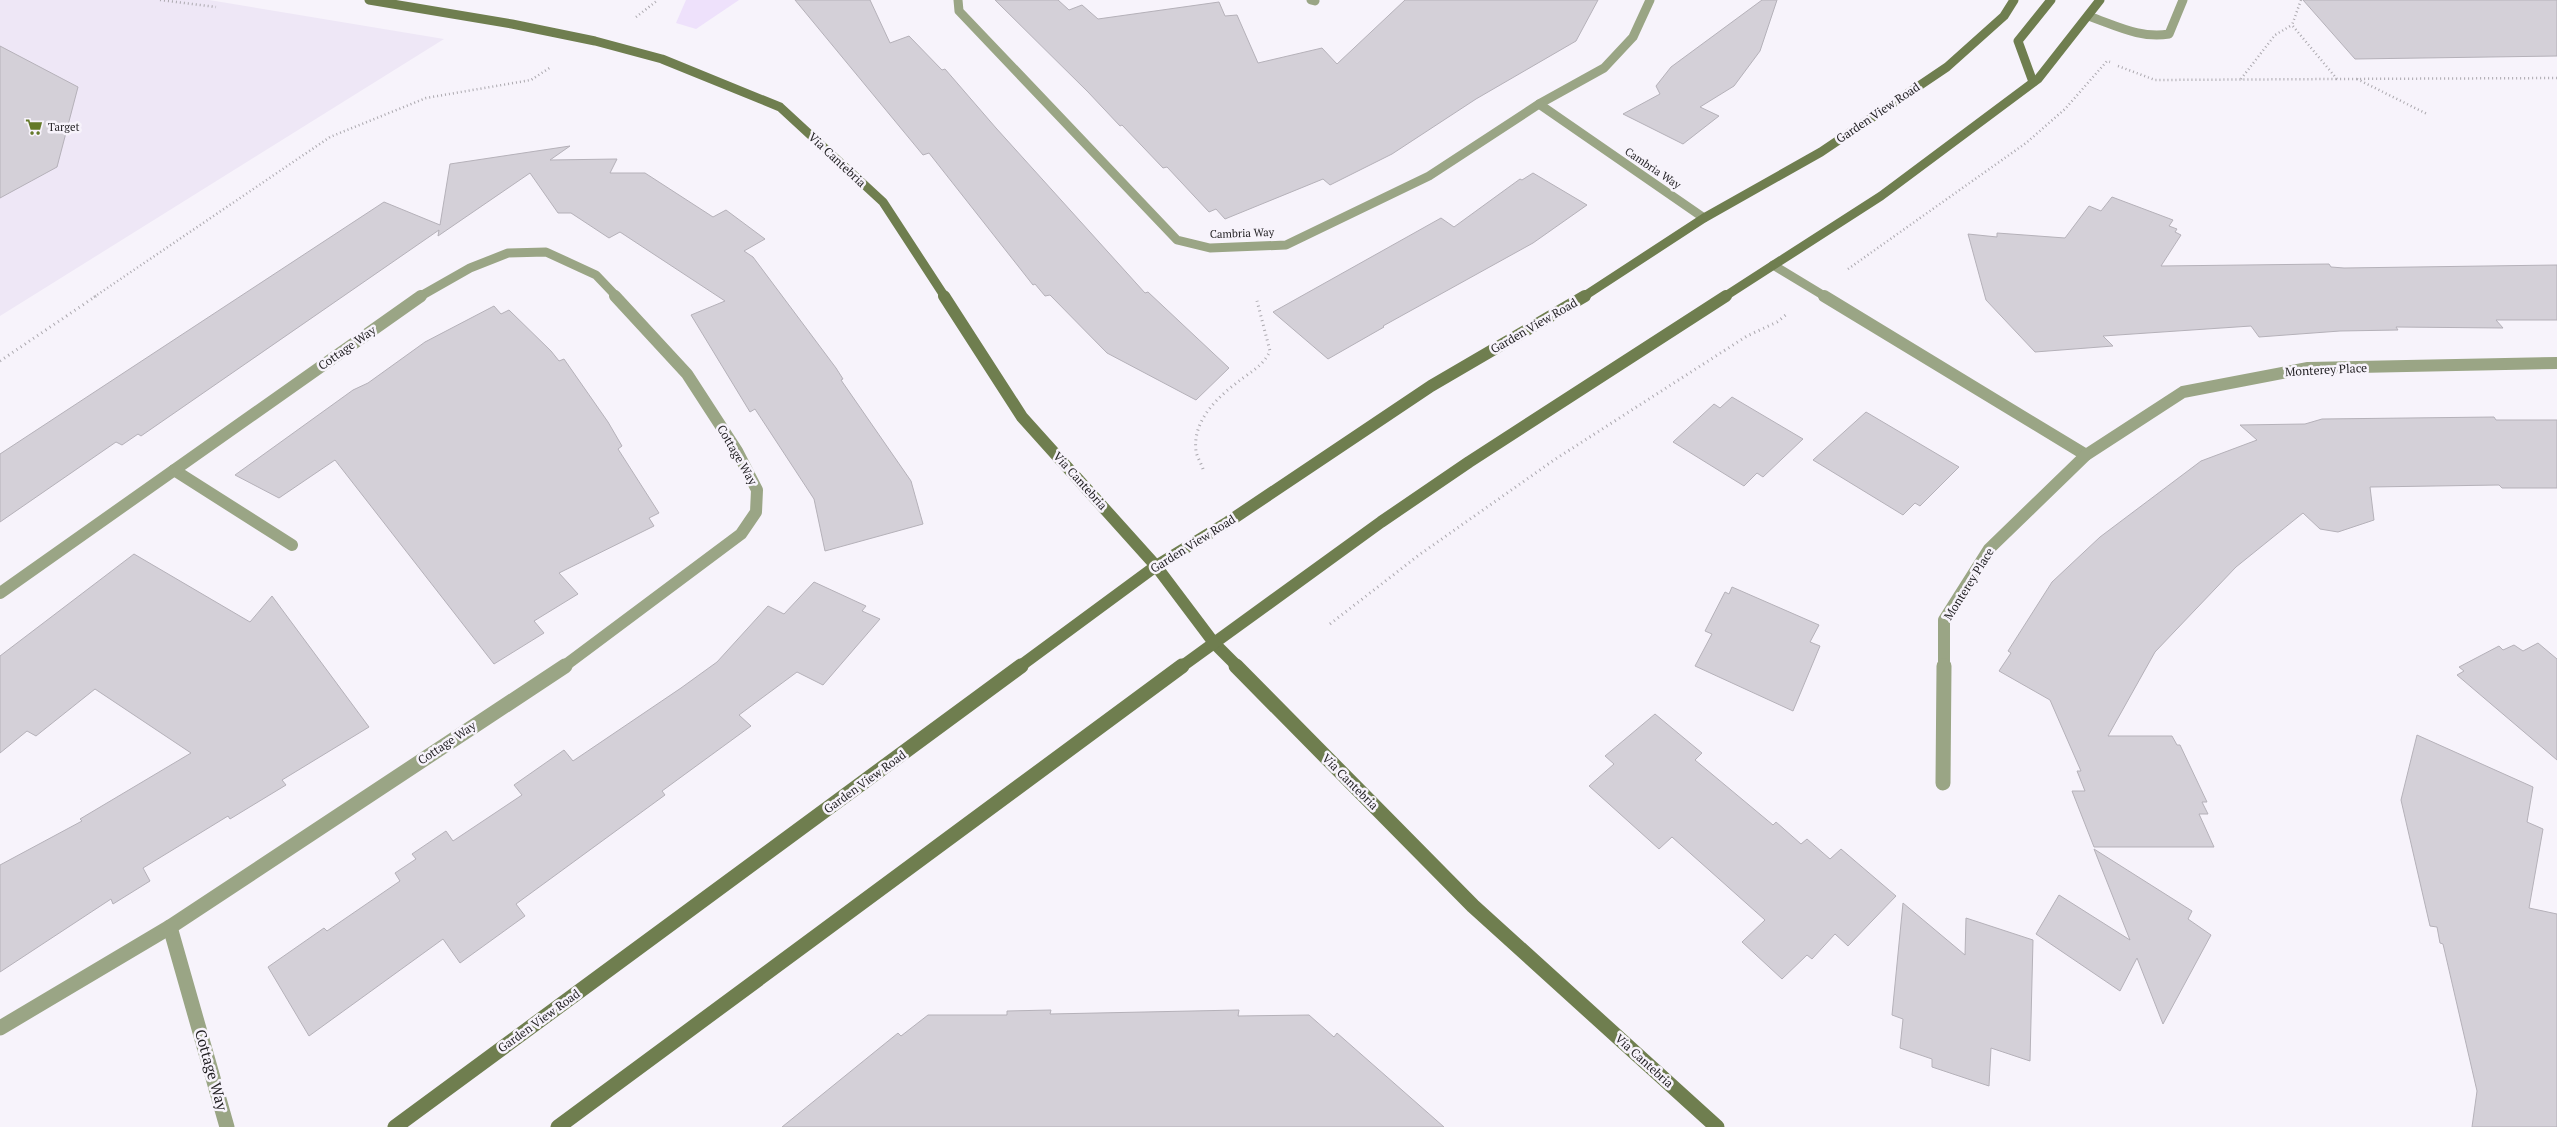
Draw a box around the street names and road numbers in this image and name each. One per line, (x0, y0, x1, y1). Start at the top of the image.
street label: Garden View Road (1833, 79, 1923, 146)
street label: Via Cantebria (806, 129, 869, 190)
street label: Cambria Way (1622, 144, 1684, 192)
street label: Cambria Way (1209, 225, 1275, 241)
street label: Garden View Road (1488, 295, 1580, 356)
street label: Cottage Way (315, 322, 379, 373)
street label: Monterey Place (2284, 360, 2367, 379)
street label: Cottage Way (714, 422, 761, 488)
street label: Via Cantebria (1050, 449, 1110, 513)
street label: Garden View Road (1147, 511, 1238, 576)
street label: Monterey Place (1940, 545, 1997, 623)
street label: Cottage Way (415, 717, 479, 767)
street label: Garden View Road (821, 747, 909, 816)
street label: Via Cantebria (1319, 751, 1381, 813)
street label: Garden View Road (495, 986, 583, 1055)
street label: Cottage Way (191, 1027, 233, 1113)
street label: Via Cantebria (1612, 1031, 1676, 1091)

